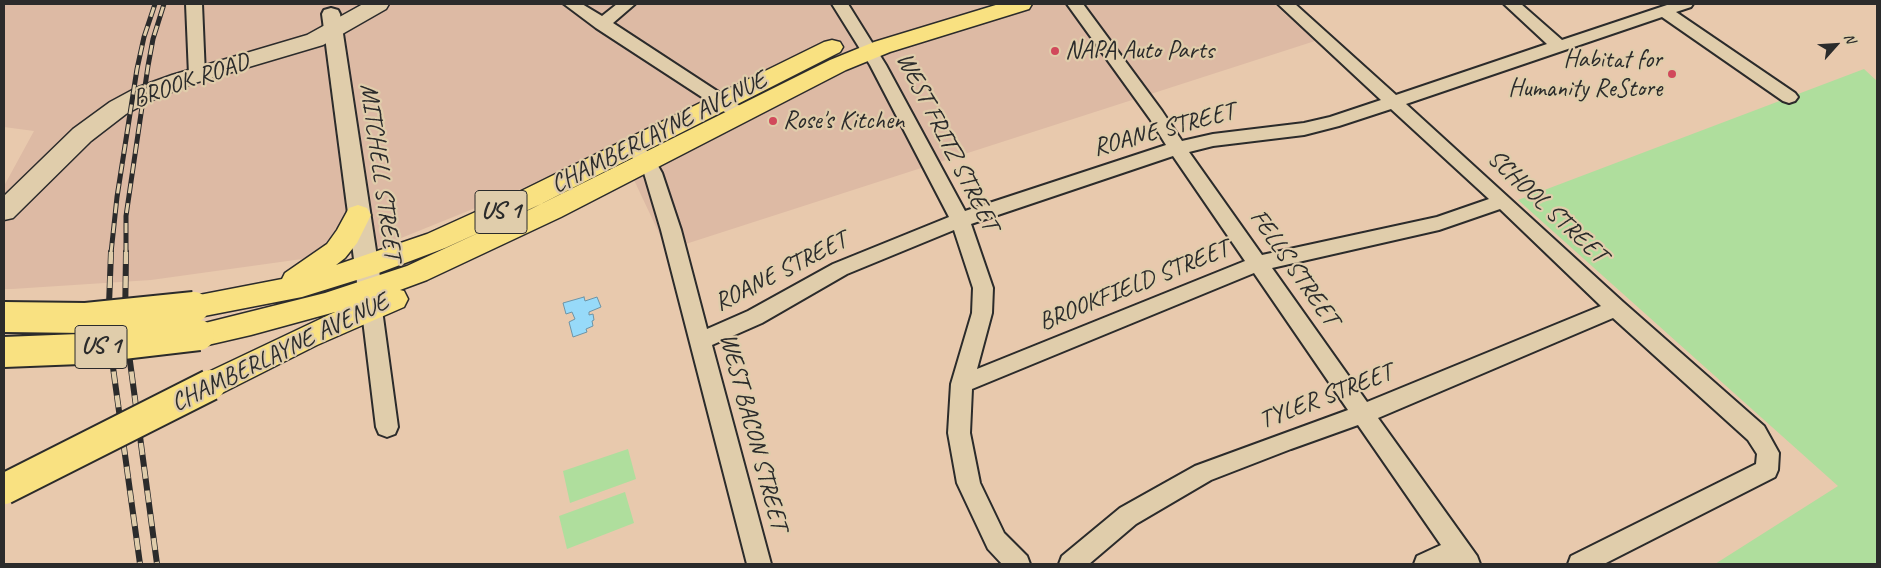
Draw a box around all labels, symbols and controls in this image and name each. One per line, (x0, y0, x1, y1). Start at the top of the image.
north arrow (1811, 20, 1861, 70)
text: N (1840, 31, 1859, 46)
place label: NAPA Auto Parts (1065, 36, 1214, 66)
marker: NAPA Auto Parts (1049, 45, 1061, 57)
place label: Habitat for Humanity ReStore (1508, 45, 1662, 104)
street label: BROOK ROAD (129, 47, 253, 115)
street label: WEST FRITZ STREET (889, 48, 1005, 236)
street label: CHAMBERLAYNE AVENUE (546, 66, 772, 200)
marker: Habitat for Humanity ReStore (1666, 68, 1678, 80)
street label: MITCHELL STREET (353, 82, 407, 262)
street label: ROANE STREET (1090, 97, 1238, 163)
place label: Rose's Kitchen (783, 106, 904, 136)
marker: Rose's Kitchen (767, 115, 779, 127)
street label: SCHOOL STREET (1481, 144, 1613, 270)
road number: US 1 (475, 190, 527, 233)
street label: FELLS STREET (1243, 204, 1345, 332)
street label: ROANE STREET (709, 226, 853, 318)
street label: BROOKFIELD STREET (1035, 234, 1233, 338)
street label: CHAMBERLAYNE AVENUE (166, 287, 394, 419)
road number: US 1 (75, 326, 127, 368)
street label: WEST BACON STREET (712, 330, 794, 534)
street label: TYLER STREET (1255, 358, 1397, 436)

